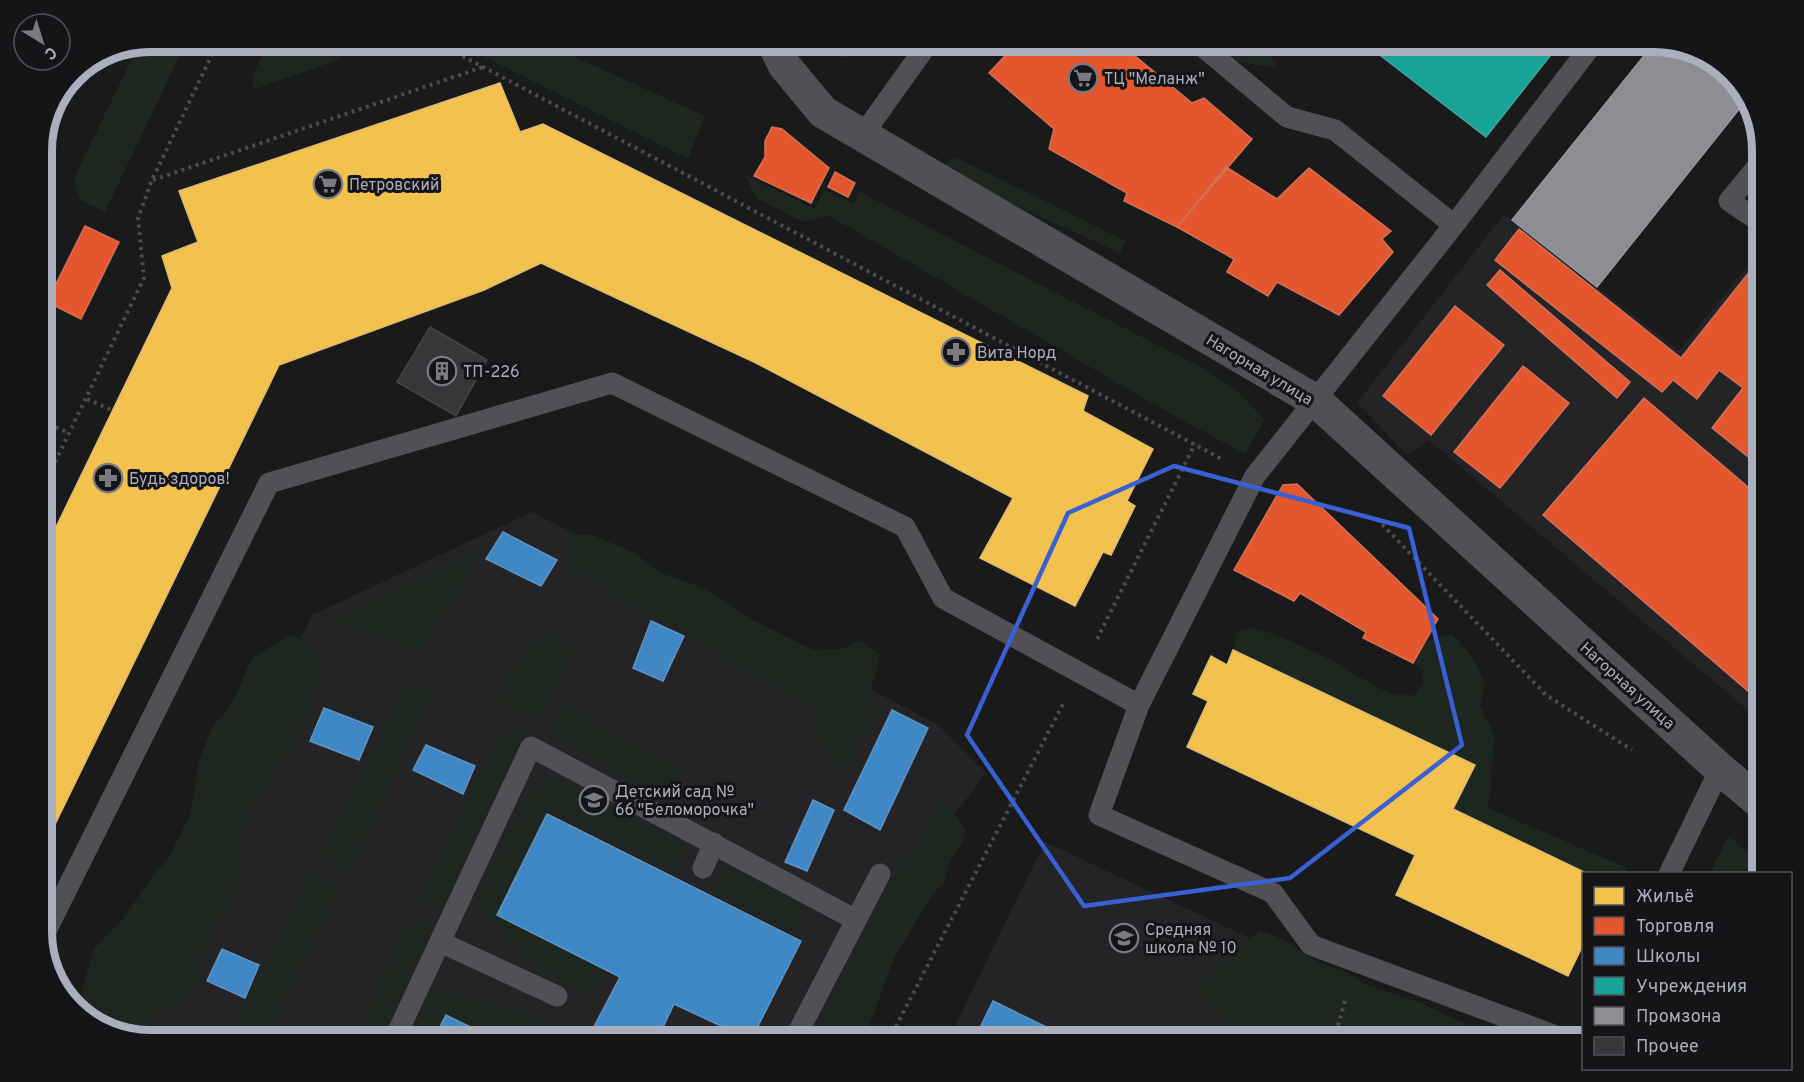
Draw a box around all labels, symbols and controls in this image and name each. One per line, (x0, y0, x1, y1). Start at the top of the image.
north arrow (12, 12, 72, 72)
text: С (40, 41, 60, 63)
supermarket icon: ТЦ "Меланж" (1067, 62, 1099, 94)
place label: ТЦ "Меланж" (1104, 70, 1205, 90)
supermarket icon: Петровский (312, 168, 344, 200)
place label: Петровский (349, 176, 439, 196)
street label: Нагорная улица (1202, 331, 1316, 410)
pharmacy icon: Вита Норд (940, 336, 972, 368)
place label: Вита Норд (977, 344, 1056, 364)
building icon: ТП-226 (426, 355, 458, 387)
place label: ТП-226 (463, 363, 520, 383)
pharmacy icon: Будь здоров! (92, 462, 124, 494)
place label: Будь здоров! (129, 470, 230, 490)
street label: Нагорная улица (1575, 639, 1678, 734)
place label: Детский сад № 66 "Беломорочка" (615, 783, 754, 821)
school or university icon: Детский сад № 66 "Беломорочка" (578, 784, 610, 816)
legend (1582, 872, 1792, 1070)
text: Жильё (1636, 886, 1694, 909)
text: Торговля (1636, 916, 1714, 939)
place label: Средняя школа № 10 (1145, 921, 1237, 959)
school or university icon: Средняя школа № 10 (1108, 922, 1140, 954)
text: Школы (1636, 946, 1700, 969)
text: Учреждения (1636, 976, 1747, 999)
text: Промзона (1636, 1006, 1721, 1029)
text: Прочее (1636, 1036, 1699, 1059)

